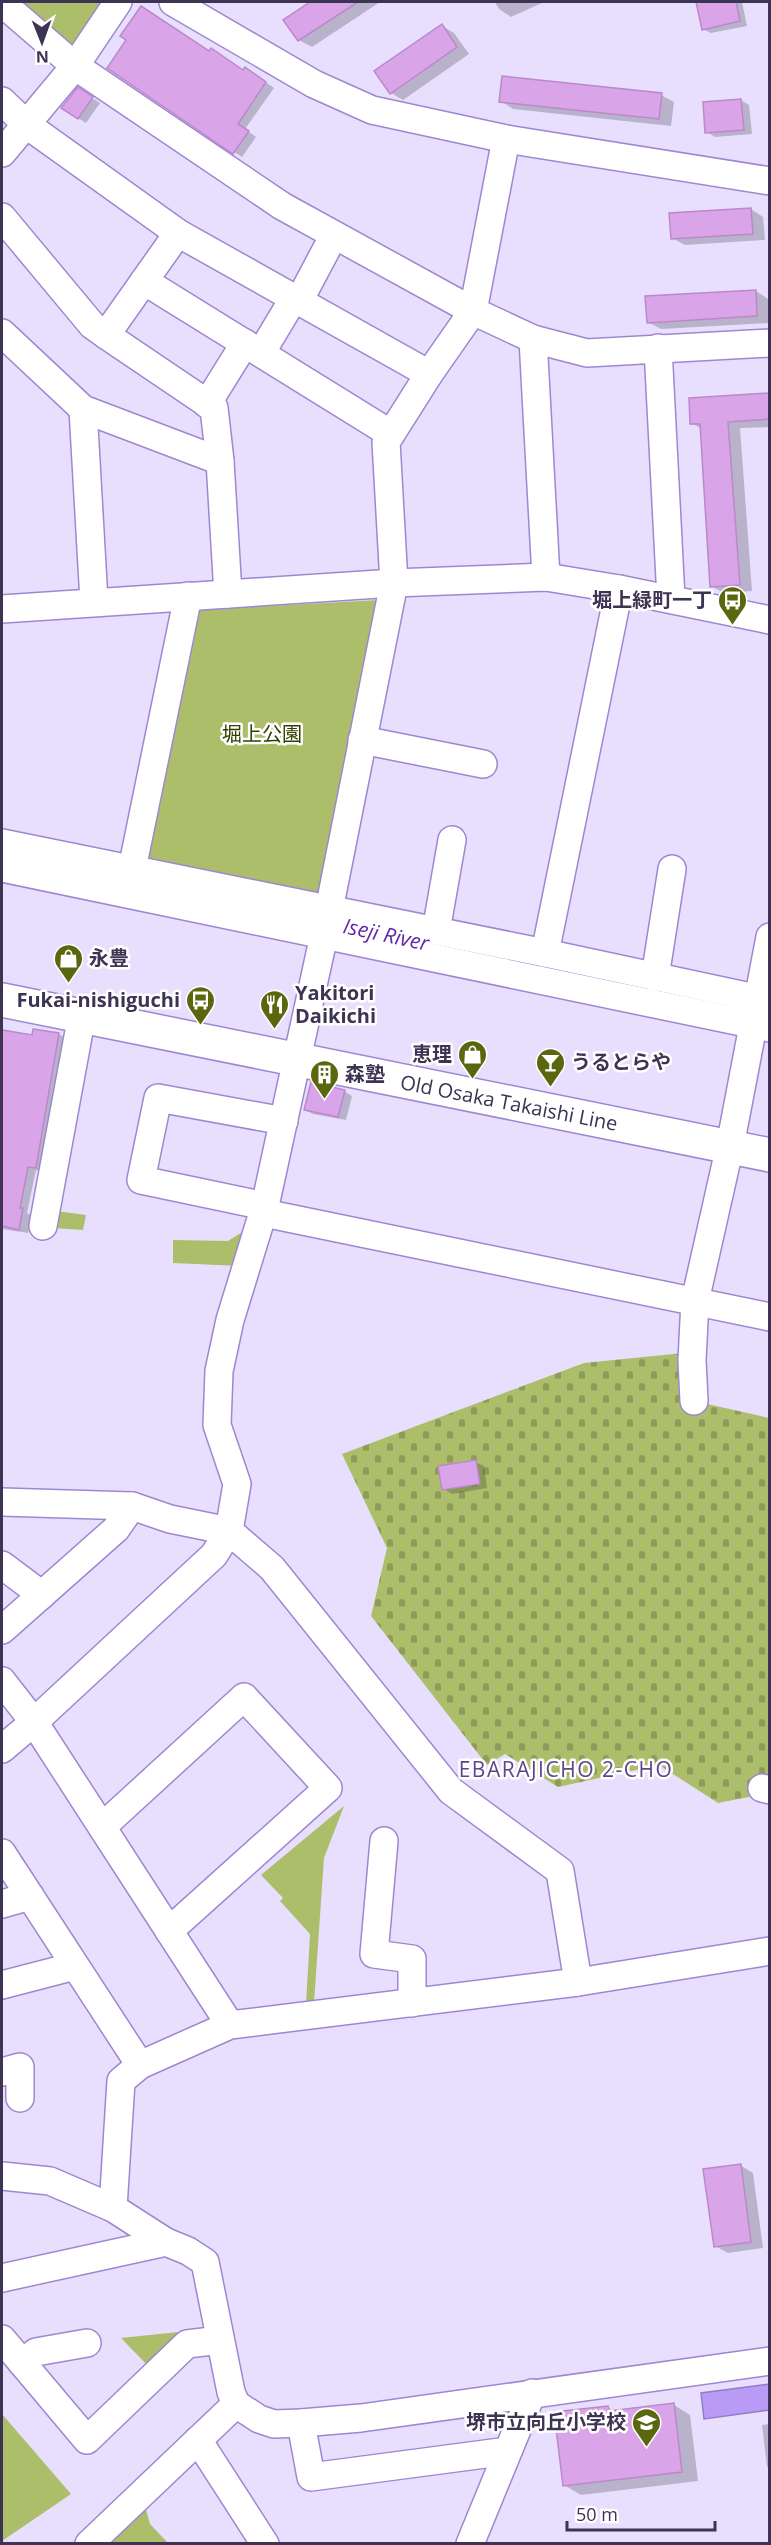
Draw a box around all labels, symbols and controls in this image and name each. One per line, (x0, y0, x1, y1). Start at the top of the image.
north arrow (12, 12, 72, 72)
text: N (36, 46, 49, 68)
bus stop icon: 堀上緑町一丁 (717, 584, 749, 626)
place label: 堀上緑町一丁 (592, 586, 712, 613)
park label: 堀上公園 (222, 720, 302, 747)
water label: Iseji River (341, 911, 432, 957)
shop icon: 永豊 (52, 942, 84, 984)
place label: 永豊 (89, 944, 129, 971)
place label: Yakitori Daikichi (295, 979, 376, 1029)
bus stop icon: Fukai-nishiguchi (185, 984, 217, 1026)
place label: Fukai-nishiguchi (16, 986, 180, 1013)
restaurant icon: Yakitori Daikichi (258, 988, 290, 1030)
shop icon: 恵理 (457, 1038, 489, 1080)
place label: 恵理 (412, 1040, 452, 1067)
bar icon: うるとらや (534, 1046, 566, 1088)
place label: うるとらや (571, 1048, 671, 1075)
building icon: 森塾 (308, 1058, 340, 1100)
place label: 森塾 (345, 1060, 385, 1087)
street label: Old Osaka Takaishi Line (398, 1068, 620, 1137)
district label: EBARAJICHO 2-CHO (459, 1755, 673, 1783)
school or university icon: 堺市立向丘小学校 (631, 2406, 663, 2448)
place label: 堺市立向丘小学校 (466, 2408, 626, 2435)
scale bar (567, 2494, 716, 2532)
text: 50 m (576, 2502, 618, 2526)

